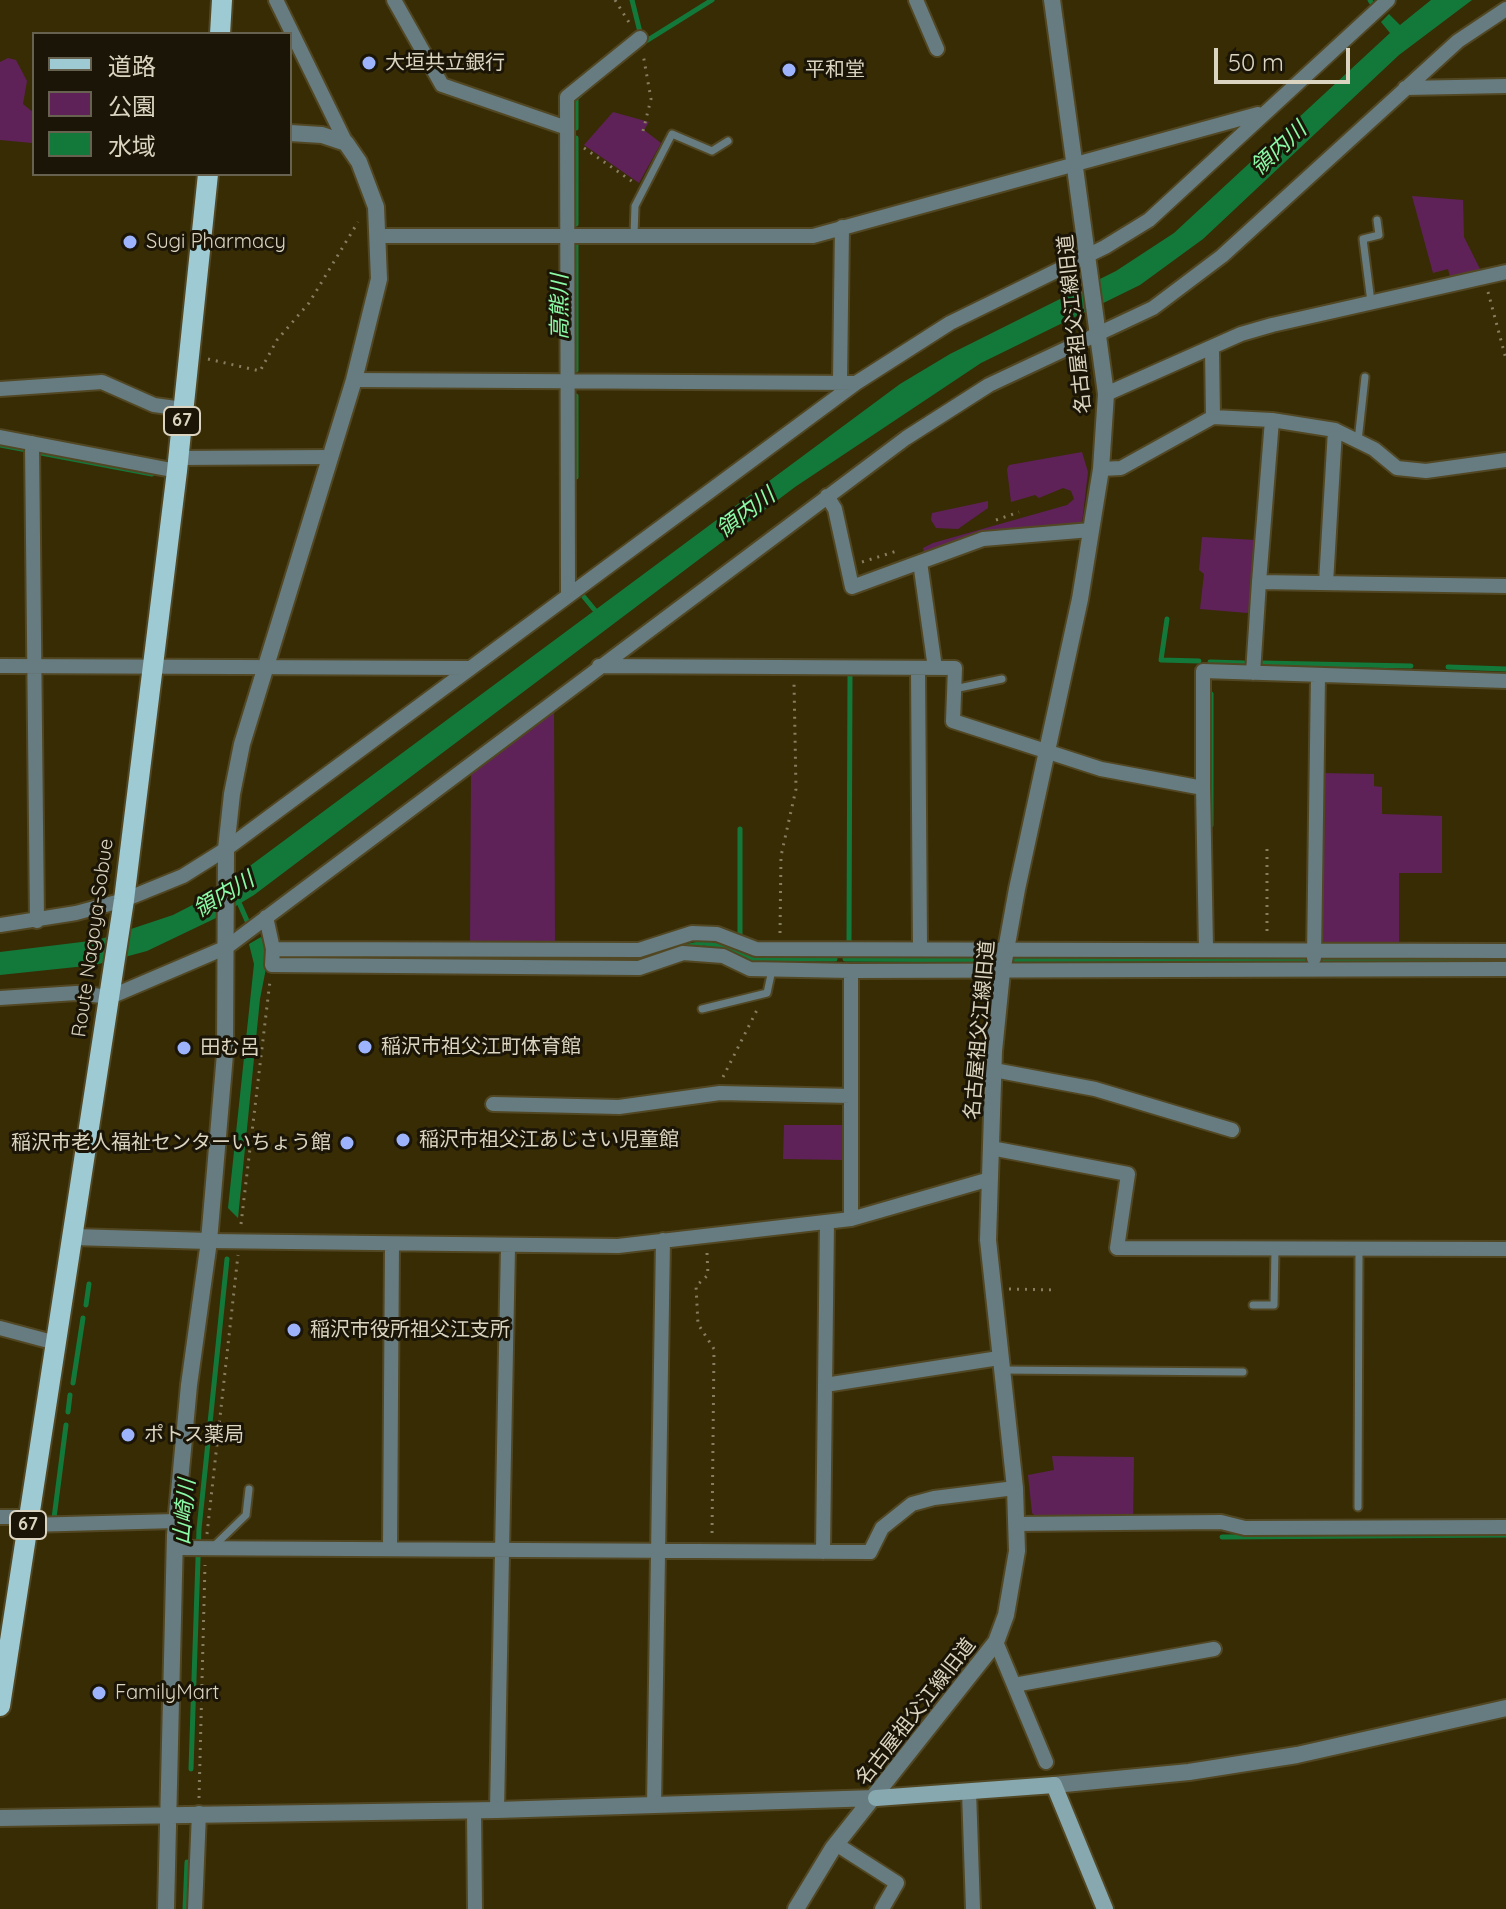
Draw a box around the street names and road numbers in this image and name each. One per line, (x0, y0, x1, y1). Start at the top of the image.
street label: 名古屋祖父江線旧道 (1054, 233, 1096, 415)
road number: 67 (164, 407, 200, 435)
street label: Route Nagoya-Sobue (67, 837, 119, 1039)
street label: 名古屋祖父江線旧道 (960, 939, 1000, 1121)
road number: 67 (10, 1511, 46, 1539)
street label: 名古屋祖父江線旧道 (851, 1634, 981, 1790)

